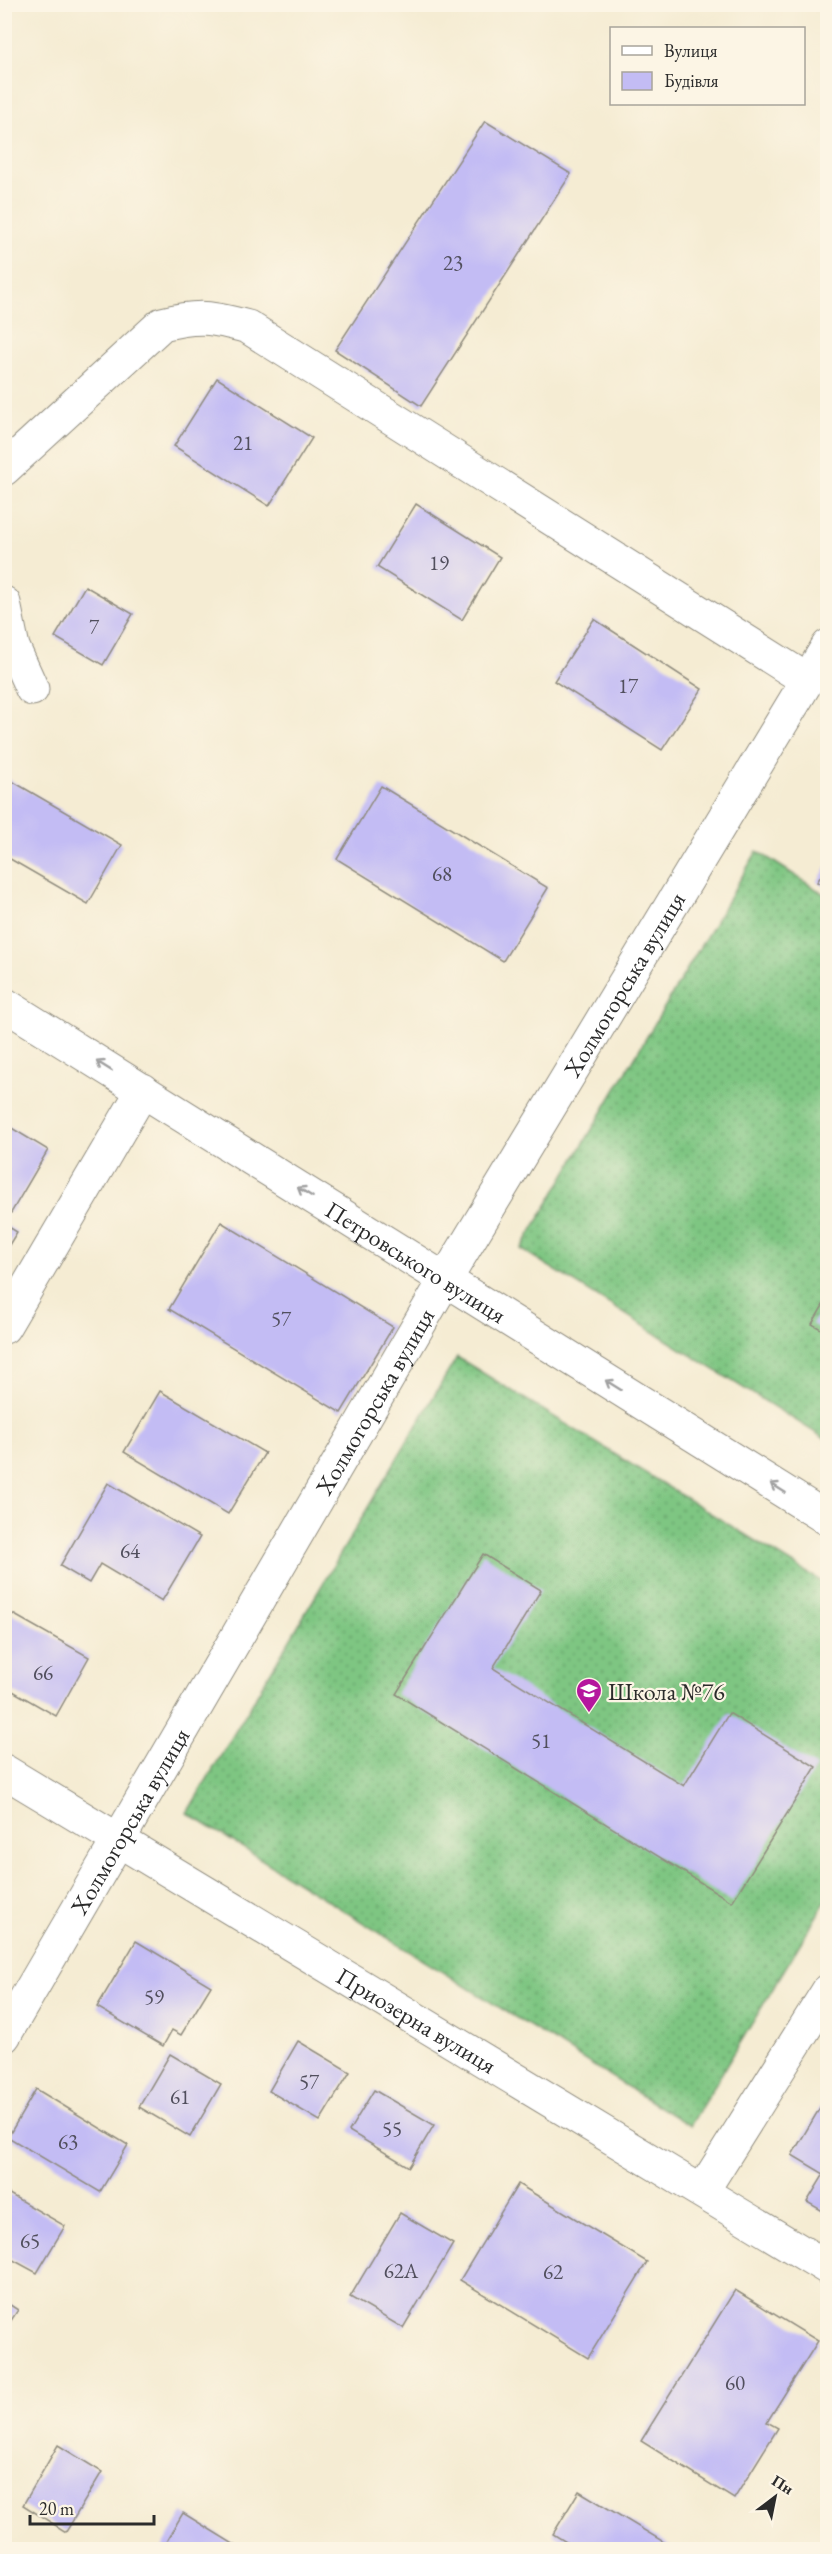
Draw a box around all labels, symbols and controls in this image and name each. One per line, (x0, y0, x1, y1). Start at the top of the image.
legend (610, 27, 805, 105)
text: Вулиця (664, 39, 717, 62)
text: Будівля (664, 69, 719, 92)
house number: 23 (443, 249, 463, 276)
house number: 21 (233, 429, 253, 456)
house number: 19 (429, 549, 449, 576)
house number: 7 (89, 613, 100, 640)
house number: 17 (618, 672, 639, 699)
house number: 68 (432, 860, 452, 887)
street label: Холмогорська вулиця (555, 886, 692, 1083)
one-way arrow (96, 1060, 113, 1072)
one-way arrow (297, 1186, 314, 1198)
street label: Петровського вулиця (320, 1193, 513, 1330)
street label: Холмогорська вулиця (307, 1302, 441, 1501)
house number: 57 (271, 1305, 292, 1332)
one-way arrow (605, 1378, 622, 1390)
one-way arrow (770, 1482, 787, 1494)
house number: 64 (120, 1537, 141, 1564)
house number: 66 (33, 1659, 53, 1686)
school or university icon: Школа №76 (574, 1676, 604, 1714)
place label: Школа №76 (608, 1676, 725, 1707)
street label: Холмогорська вулиця (62, 1722, 196, 1921)
house number: 51 (531, 1727, 551, 1754)
street label: Приозерна вулиця (331, 1960, 503, 2080)
house number: 59 (144, 1983, 164, 2010)
house number: 57 (299, 2068, 320, 2095)
house number: 61 (170, 2083, 190, 2110)
house number: 55 (382, 2115, 402, 2142)
house number: 63 (58, 2128, 78, 2155)
house number: 65 (20, 2227, 40, 2254)
house number: 62А (384, 2257, 419, 2284)
house number: 62 (543, 2258, 563, 2285)
house number: 60 (725, 2369, 745, 2396)
north arrow (745, 2467, 805, 2527)
text: Пн (768, 2470, 798, 2499)
scale bar (30, 2488, 154, 2526)
text: 20 m (39, 2497, 74, 2520)

